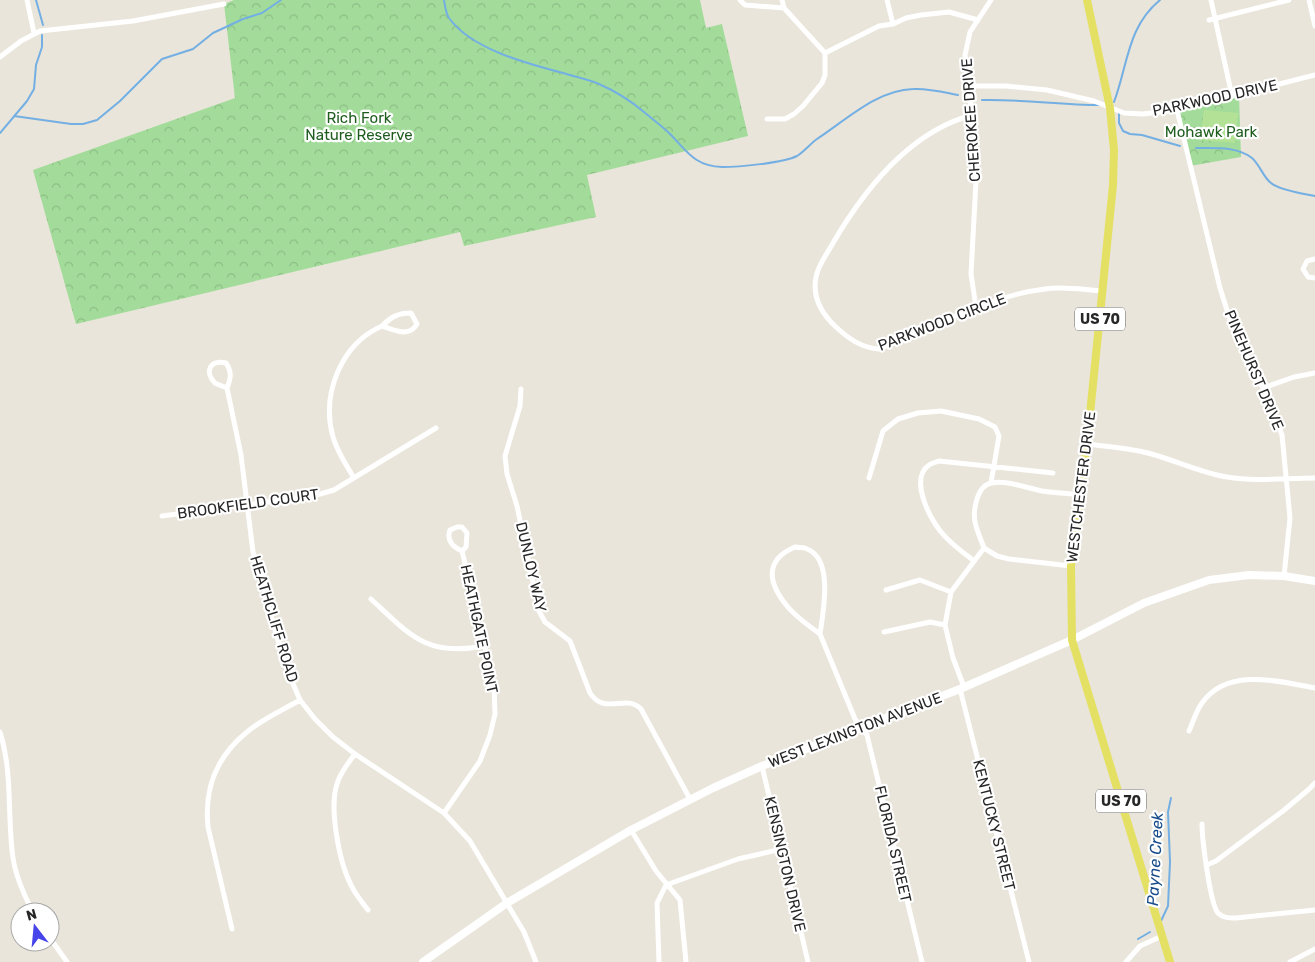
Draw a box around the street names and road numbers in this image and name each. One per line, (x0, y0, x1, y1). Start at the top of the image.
street label: CHEROKEE DRIVE (958, 58, 984, 182)
street label: PARKWOOD DRIVE (1151, 76, 1279, 120)
street label: PARKWOOD CIRCLE (876, 289, 1008, 355)
street label: PINEHURST DRIVE (1221, 307, 1287, 433)
road number: US 70 (1075, 308, 1125, 330)
street label: WESTCHESTER DRIVE (1063, 410, 1099, 564)
street label: BROOKFIELD COURT (176, 485, 320, 523)
street label: DUNLOY WAY (512, 520, 550, 614)
street label: HEATHCLIFF ROAD (246, 553, 302, 685)
street label: HEATHGATE POINT (457, 563, 502, 696)
street label: WEST LEXINGTON AVENUE (766, 689, 944, 771)
street label: KENTUCKY STREET (969, 758, 1019, 893)
street label: FLORIDA STREET (871, 784, 915, 904)
road number: US 70 (1096, 789, 1146, 812)
street label: KENSINGTON DRIVE (761, 795, 809, 933)

